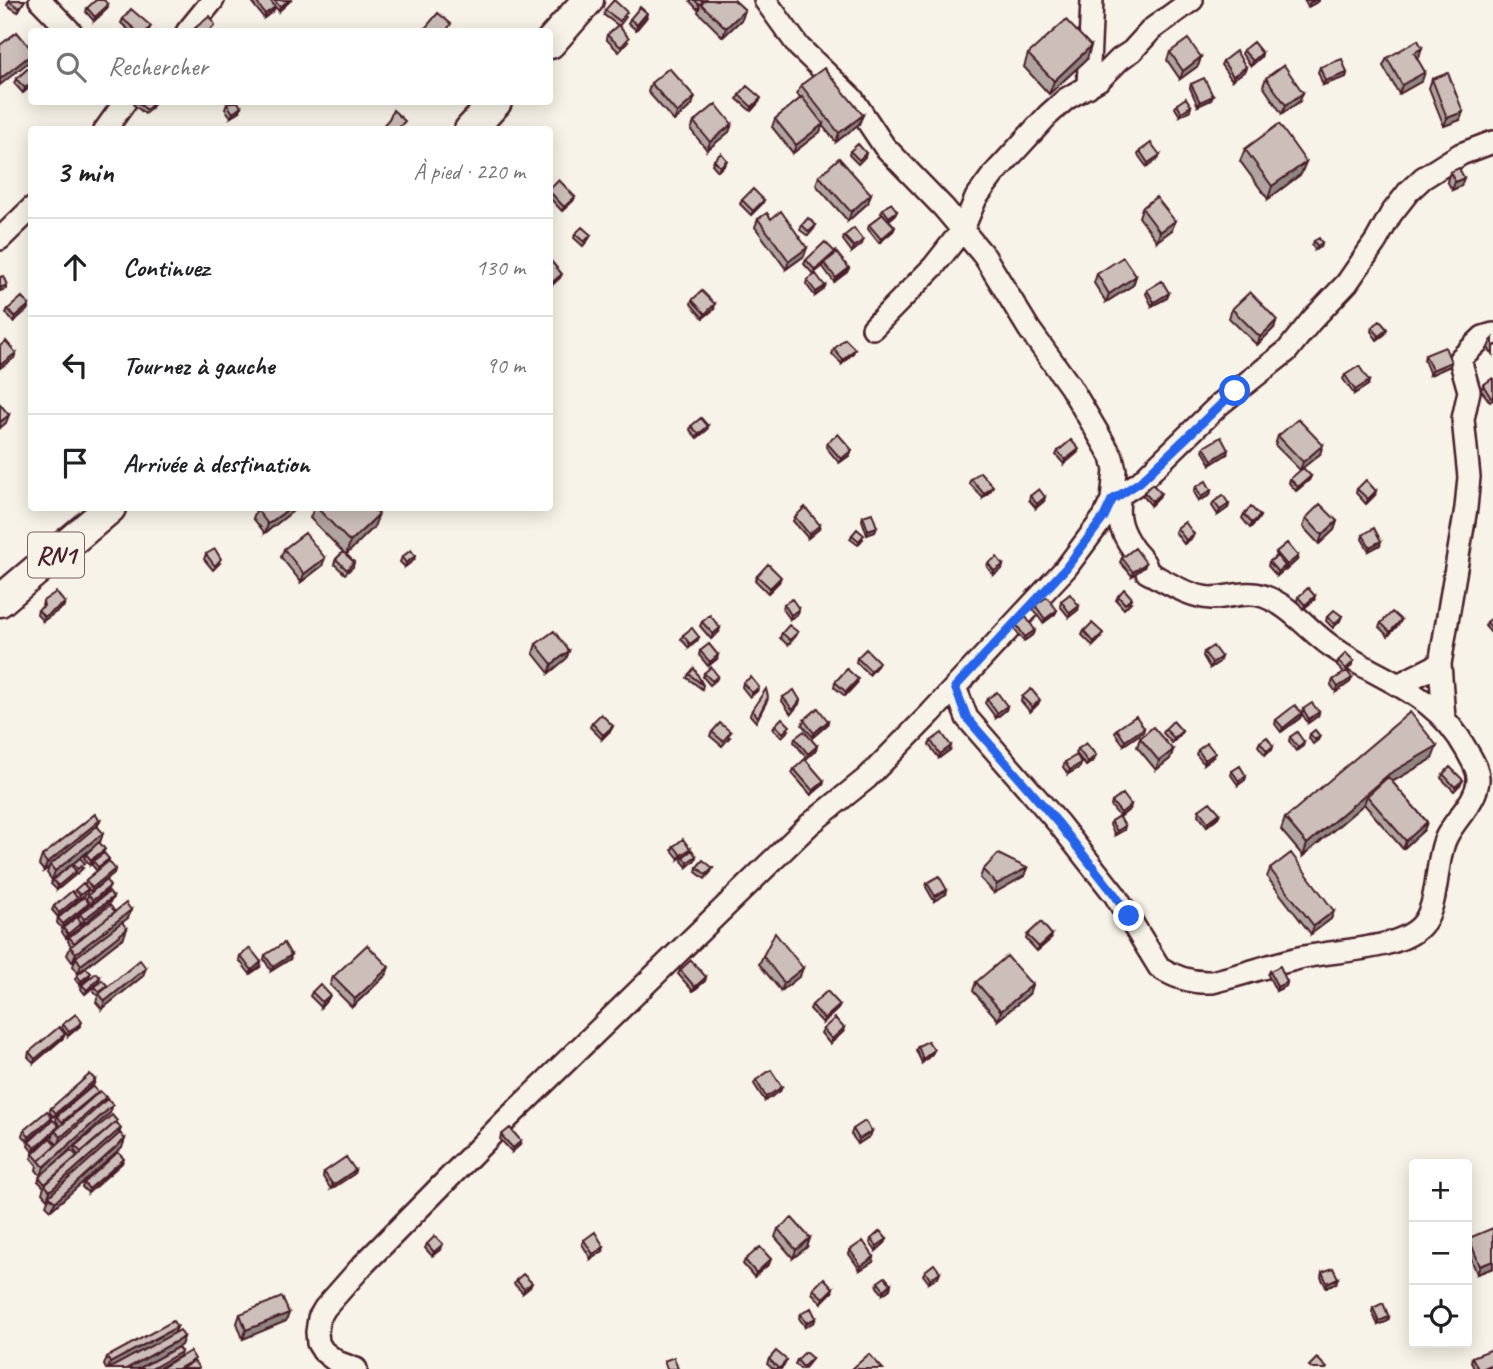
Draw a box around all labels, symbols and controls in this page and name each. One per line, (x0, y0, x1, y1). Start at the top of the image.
search box (28, 28, 553, 105)
icon: search (52, 48, 90, 86)
text: Rechercher (108, 50, 208, 83)
text: 3 min (56, 153, 113, 191)
text: À pied · 220 m (413, 157, 525, 186)
icon: ahead (56, 248, 94, 286)
text: Continuez (123, 251, 209, 284)
text: 130 m (476, 253, 525, 282)
icon: left (56, 346, 94, 384)
text: Tournez à gauche (123, 349, 274, 382)
text: 90 m (486, 351, 525, 380)
route start (1219, 375, 1250, 406)
icon: arrive (56, 444, 94, 482)
text: Arrivée à destination (123, 447, 309, 480)
road number: RN1 (28, 533, 84, 578)
route end (1113, 900, 1144, 931)
map controls (1409, 1159, 1472, 1348)
button: + (1409, 1159, 1472, 1222)
button: − (1409, 1222, 1472, 1285)
button: locate (1409, 1285, 1472, 1348)

